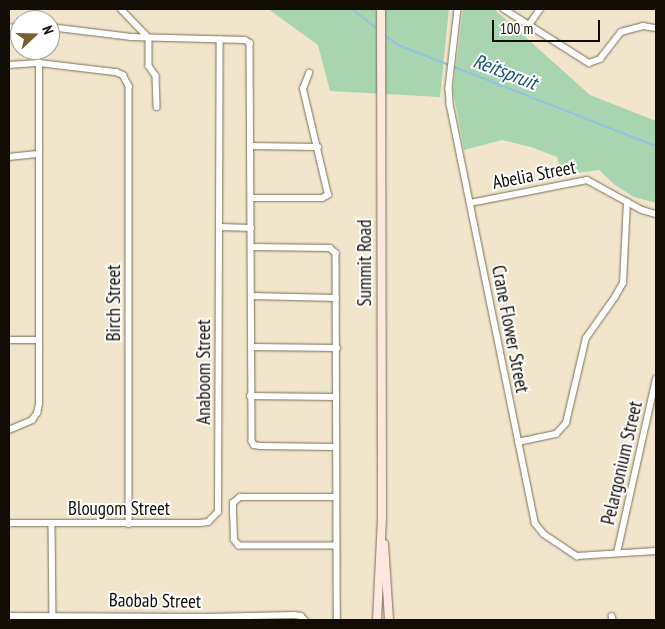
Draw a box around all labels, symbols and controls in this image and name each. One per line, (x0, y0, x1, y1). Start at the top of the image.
north arrow (10, 10, 60, 60)
scale bar (495, 10, 602, 42)
text: 100 m (500, 19, 533, 38)
text: N (38, 23, 58, 37)
water label: Reitspruit (470, 49, 540, 95)
street label: Abelia Street (490, 156, 578, 194)
street label: Summit Road (354, 220, 376, 306)
street label: Crane Flower Street (486, 263, 534, 395)
street label: Birch Street (103, 265, 125, 341)
street label: Anaboom Street (193, 319, 215, 425)
street label: Pelargonium Street (597, 399, 647, 527)
street label: Blougom Street (68, 498, 170, 520)
street label: Baobab Street (109, 589, 201, 613)

